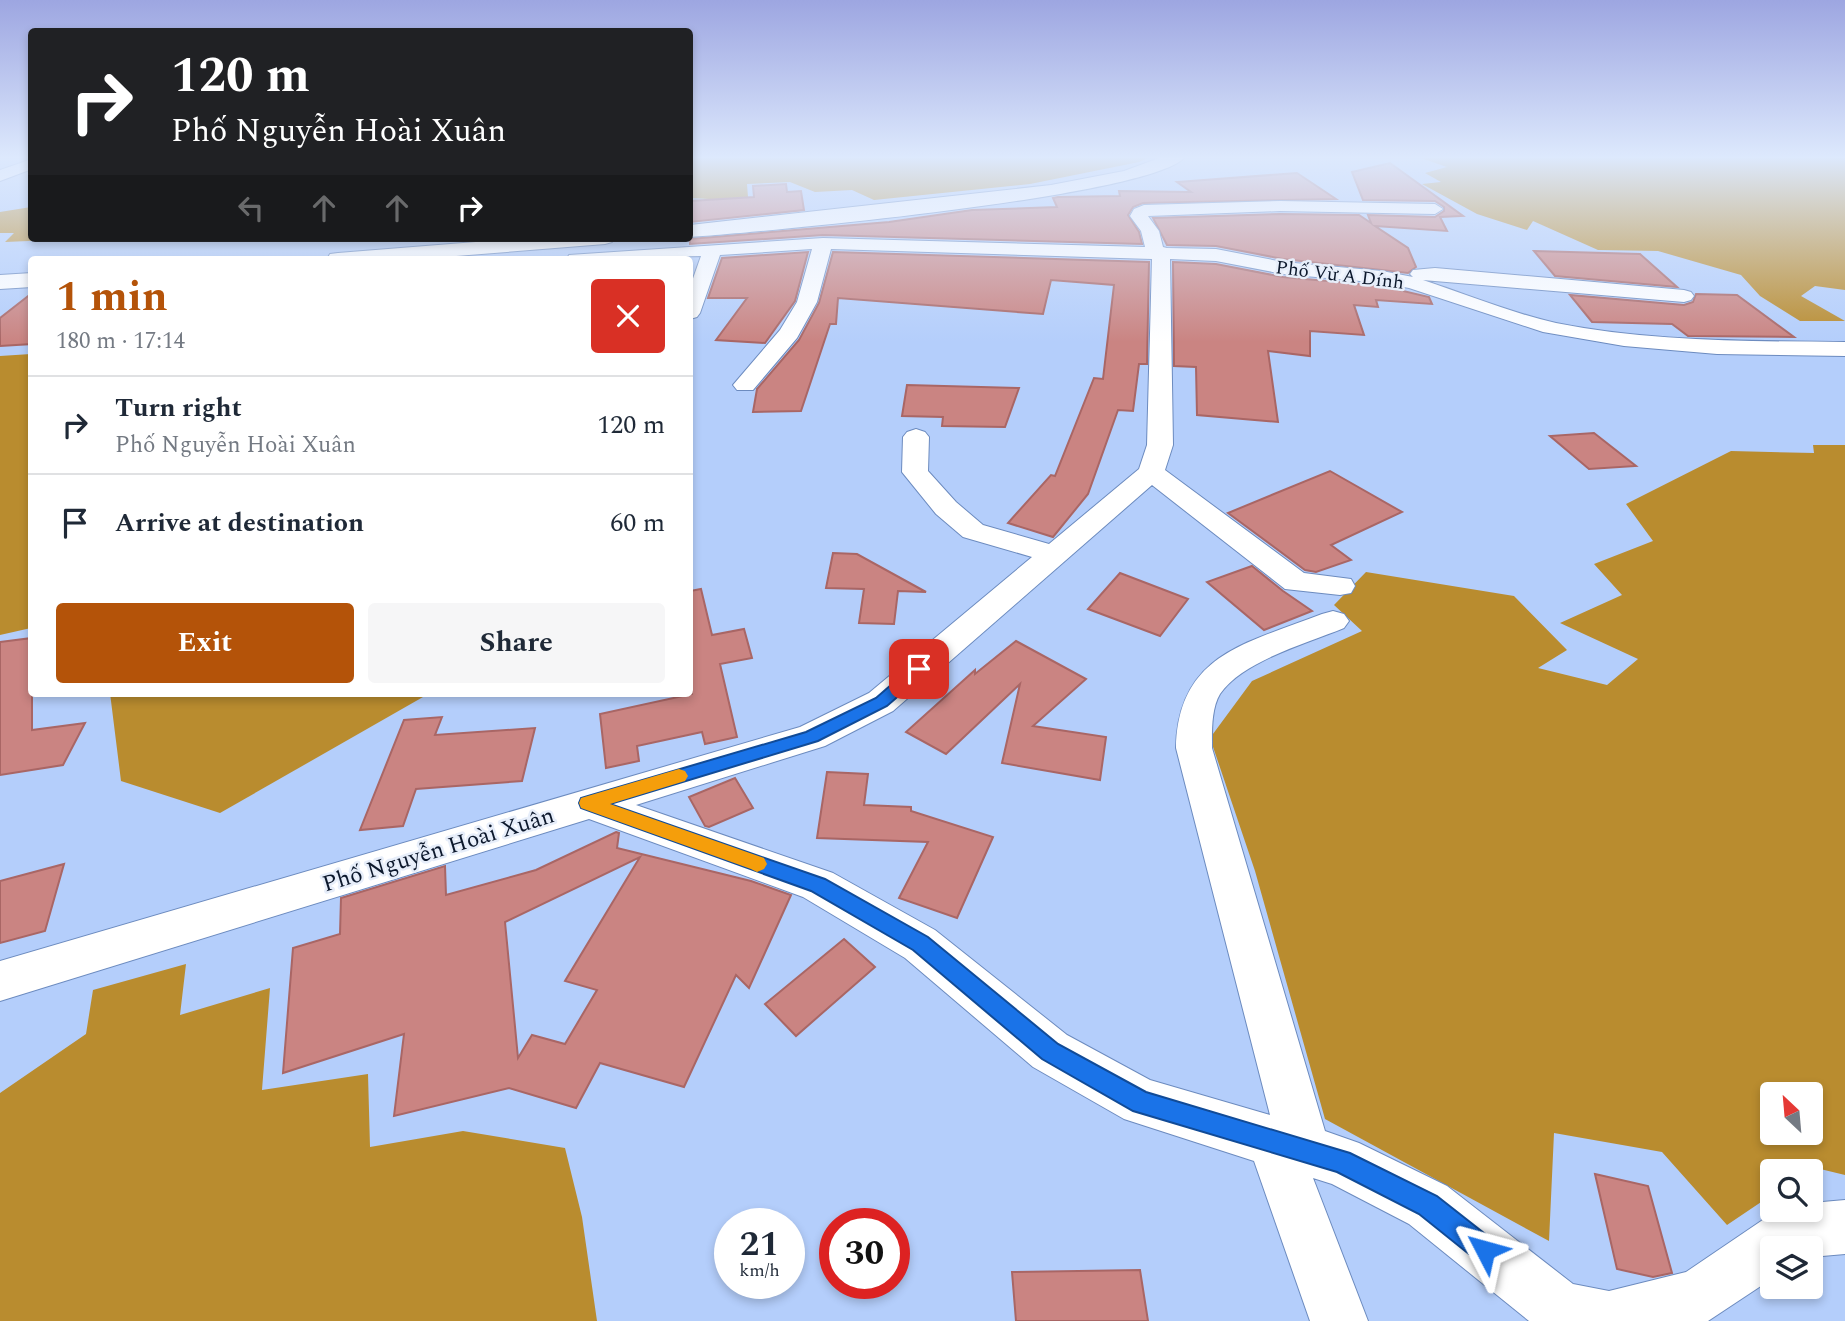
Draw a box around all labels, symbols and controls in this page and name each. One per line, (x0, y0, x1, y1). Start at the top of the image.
text: 120 m (171, 39, 310, 114)
icon: right (56, 56, 147, 147)
text: Phố Nguyễn Hoài Xuân (171, 107, 506, 156)
icon: left (232, 189, 270, 227)
icon: ahead (305, 189, 343, 227)
icon: ahead (378, 189, 416, 227)
icon: right (451, 189, 489, 227)
street label: Phố Vừ A Dính (1274, 253, 1406, 298)
text: 1 min (56, 266, 168, 329)
button: close (591, 279, 665, 353)
text: 180 m · 17:14 (56, 324, 185, 359)
text: Turn right (115, 388, 242, 428)
text: 120 m (597, 405, 665, 445)
icon: right (56, 406, 94, 444)
text: Phố Nguyễn Hoài Xuân (115, 428, 356, 463)
text: Arrive at destination (115, 503, 364, 543)
text: 60 m (610, 503, 665, 543)
icon: arrive (56, 504, 94, 542)
button: Exit (56, 603, 354, 683)
button: Share (368, 603, 665, 683)
pin (889, 639, 949, 699)
icon: arrive (900, 650, 938, 688)
street label: Phố Nguyễn Hoài Xuân (318, 798, 559, 902)
north arrow (1760, 1082, 1824, 1144)
map controls (1760, 1082, 1823, 1299)
button: search (1760, 1159, 1823, 1222)
speed limit sign: 30 (819, 1208, 910, 1299)
position arrow (1448, 1213, 1522, 1287)
text: 21 (740, 1218, 779, 1271)
button: layers (1760, 1236, 1823, 1299)
text: km/h (739, 1257, 780, 1284)

